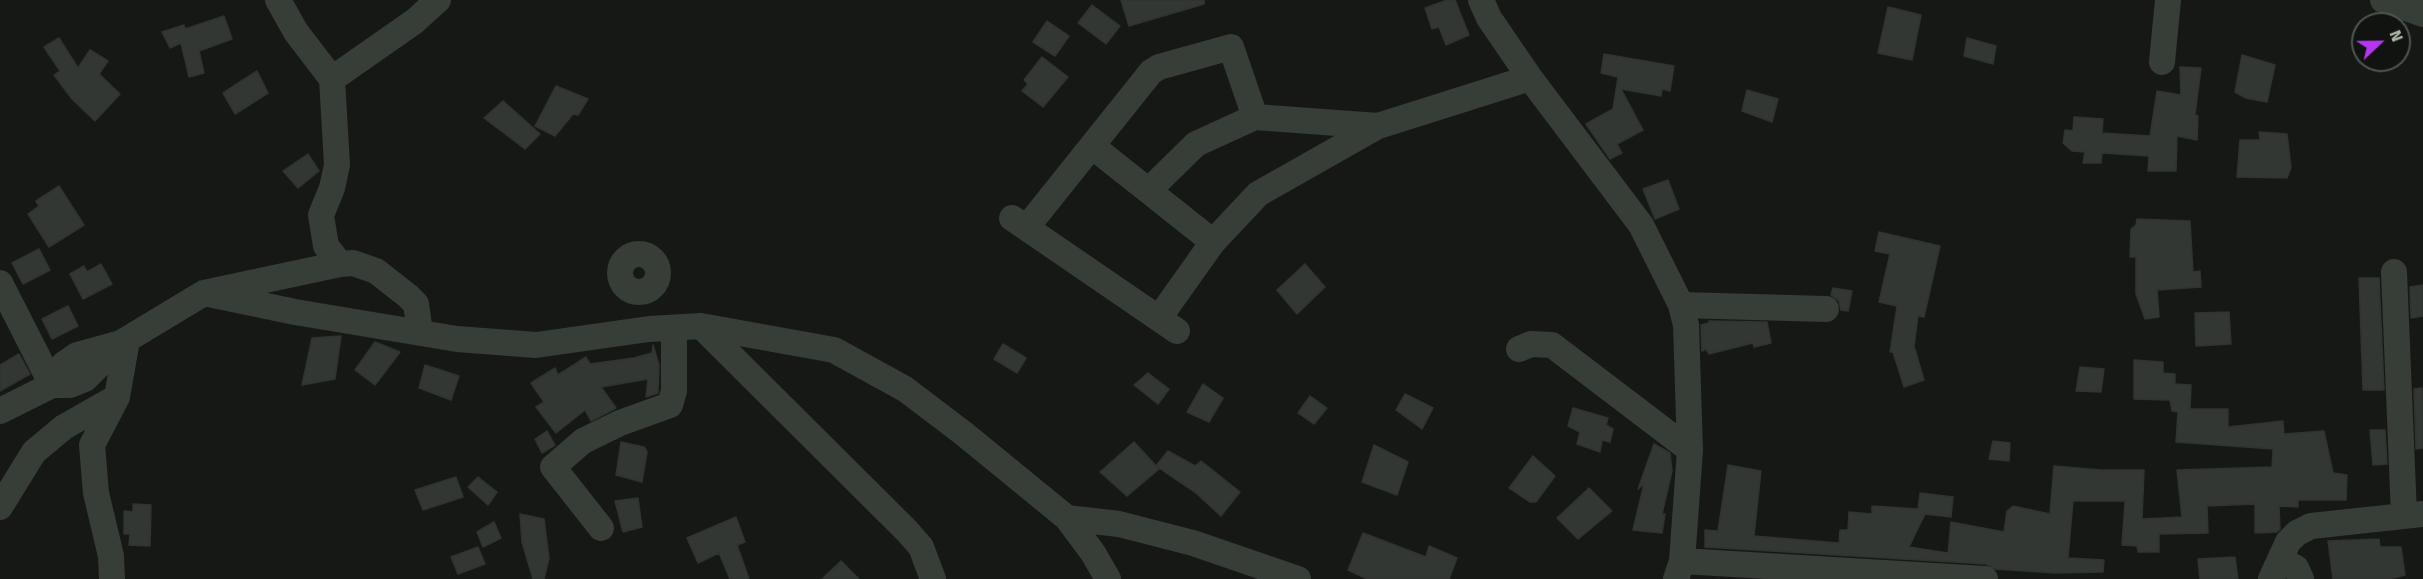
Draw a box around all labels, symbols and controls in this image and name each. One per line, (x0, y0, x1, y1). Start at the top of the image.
north arrow (2351, 12, 2411, 72)
text: N (2386, 27, 2407, 44)

